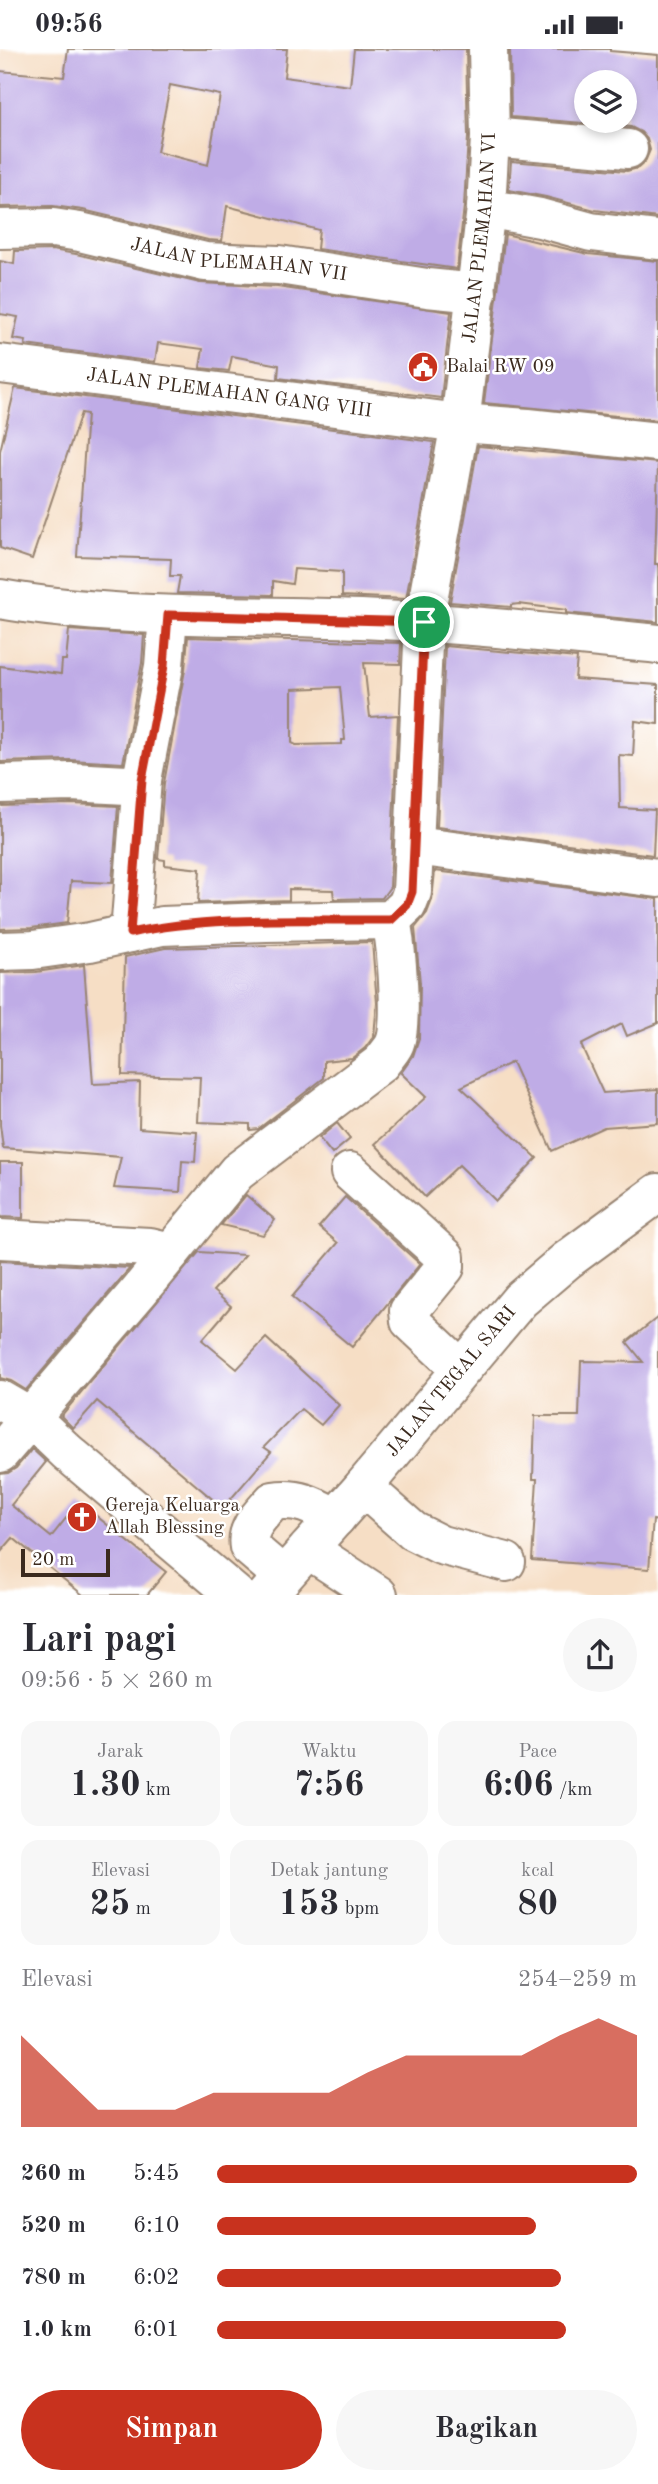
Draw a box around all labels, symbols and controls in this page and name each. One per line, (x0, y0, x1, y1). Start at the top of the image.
text: 09:56 (35, 12, 103, 38)
map controls (574, 70, 637, 133)
button: layers (574, 70, 637, 133)
street label: JALAN PLEMAHAN VI (460, 132, 500, 344)
street label: JALAN PLEMAHAN VII (128, 235, 348, 285)
public building icon: Balai RW 09 (406, 350, 440, 384)
place label: Balai RW 09 (446, 358, 555, 377)
street label: JALAN PLEMAHAN GANG VIII (85, 366, 373, 421)
pin (394, 592, 454, 652)
icon: arrive (405, 603, 443, 641)
street label: JALAN TEGAL SARI (383, 1303, 520, 1461)
place label: Gereja Keluarga Allah Blessing (105, 1497, 241, 1538)
church icon: Gereja Keluarga Allah Blessing (65, 1500, 99, 1534)
scale bar (21, 1546, 110, 1578)
text: 20 m (32, 1551, 74, 1570)
button: share (563, 1618, 637, 1692)
text: Lari pagi (21, 1622, 176, 1660)
text: 09:56 · 5 × 260 m (21, 1669, 213, 1692)
text: Jarak (97, 1743, 144, 1762)
text: Waktu (302, 1743, 356, 1762)
text: Pace (518, 1743, 557, 1762)
text: 1.30 (70, 1768, 141, 1803)
text: 7:56 (294, 1768, 364, 1803)
text: 6:06 (483, 1768, 554, 1803)
text: km (141, 1781, 171, 1800)
text: /km (554, 1781, 592, 1800)
text: Elevasi (91, 1862, 150, 1881)
text: Detak jantung (270, 1862, 388, 1881)
text: kcal (521, 1862, 554, 1881)
text: 25 (90, 1887, 130, 1922)
text: 153 (279, 1887, 339, 1922)
text: 80 (517, 1887, 558, 1922)
text: m (130, 1900, 151, 1919)
text: bpm (339, 1900, 379, 1919)
text: Elevasi (21, 1968, 93, 1991)
text: 254–259 m (518, 1968, 637, 1991)
text: 260 m (21, 2162, 86, 2185)
text: 5:45 (133, 2162, 179, 2185)
text: 520 m (21, 2214, 86, 2237)
text: 6:10 (133, 2214, 179, 2237)
text: 780 m (21, 2266, 86, 2289)
text: 6:02 (133, 2266, 179, 2289)
text: 1.0 km (21, 2318, 92, 2341)
text: 6:01 (133, 2318, 179, 2341)
button: Simpan (21, 2390, 322, 2470)
button: Bagikan (336, 2390, 637, 2470)

